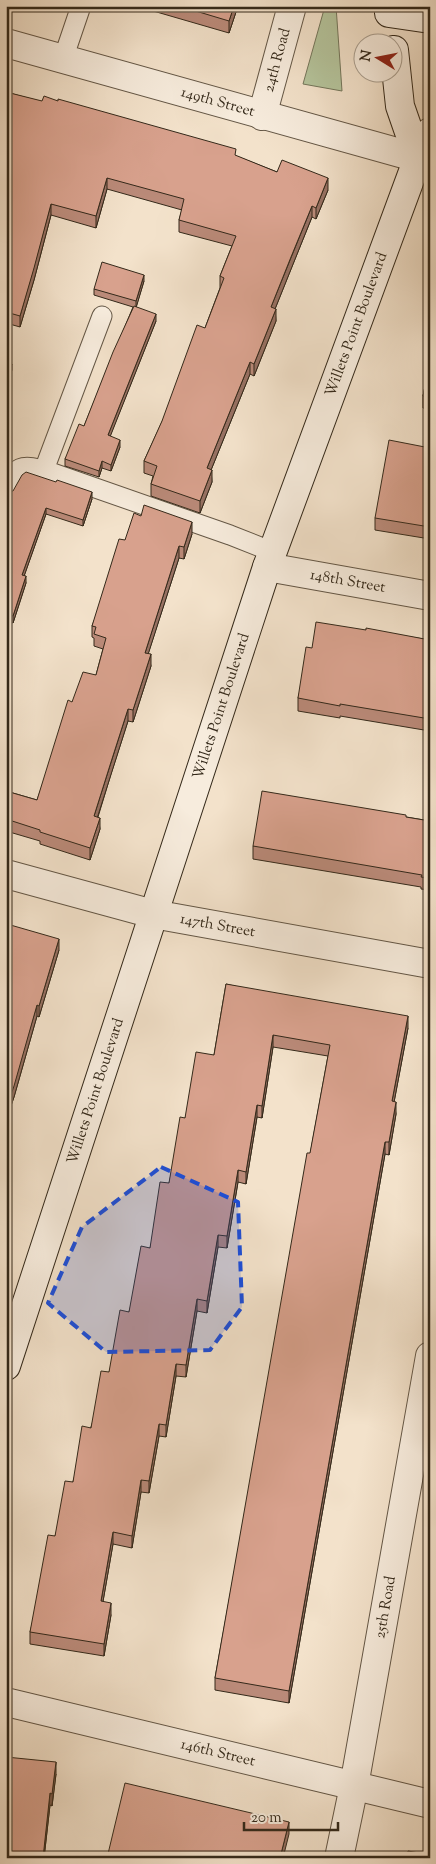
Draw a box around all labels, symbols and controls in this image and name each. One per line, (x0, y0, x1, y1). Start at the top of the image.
street label: 24th Road (259, 25, 296, 94)
north arrow (354, 32, 404, 82)
text: N (356, 49, 378, 63)
street label: 149th Street (179, 82, 257, 122)
street label: Willets Point Boulevard (320, 249, 393, 400)
street label: 148th Street (308, 564, 387, 598)
street label: Willets Point Boulevard (188, 630, 255, 782)
street label: 147th Street (178, 909, 257, 943)
street label: Willets Point Boulevard (62, 1015, 130, 1167)
street label: 25th Road (370, 1574, 402, 1640)
street label: 146th Street (179, 1734, 257, 1772)
scale bar (244, 1799, 337, 1831)
text: 20 m (251, 1808, 282, 1829)

